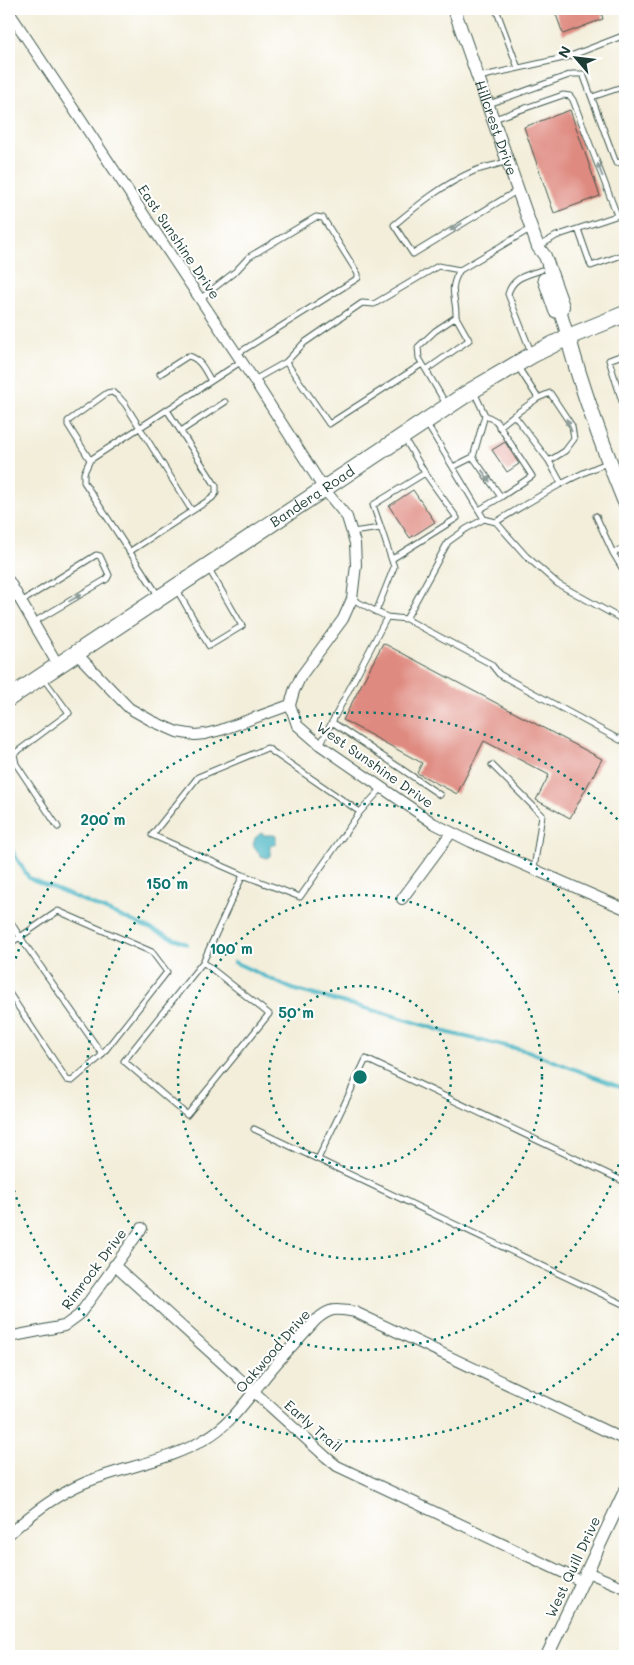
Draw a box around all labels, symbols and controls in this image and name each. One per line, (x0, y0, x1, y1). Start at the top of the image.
north arrow (552, 32, 602, 82)
text: N (553, 43, 575, 61)
street label: Hillcrest Drive (471, 77, 522, 178)
one-way arrow (595, 163, 603, 177)
street label: East Sunshine Drive (134, 181, 225, 303)
one-way arrow (450, 223, 463, 232)
one-way arrow (565, 418, 573, 432)
street label: Bandera Road (266, 461, 358, 531)
one-way arrow (481, 469, 491, 483)
one-way arrow (68, 594, 83, 602)
street label: West Sunshine Drive (313, 717, 438, 812)
text: 200 m (81, 809, 126, 829)
text: 150 m (146, 873, 188, 893)
text: 100 m (209, 938, 253, 958)
text: 50 m (278, 1002, 314, 1022)
centre of rings (351, 1068, 369, 1086)
street label: Rimrock Drive (57, 1224, 130, 1313)
street label: Oakwood Drive (231, 1305, 314, 1397)
street label: Early Trail (281, 1395, 346, 1456)
street label: West Quill Drive (541, 1513, 604, 1621)

